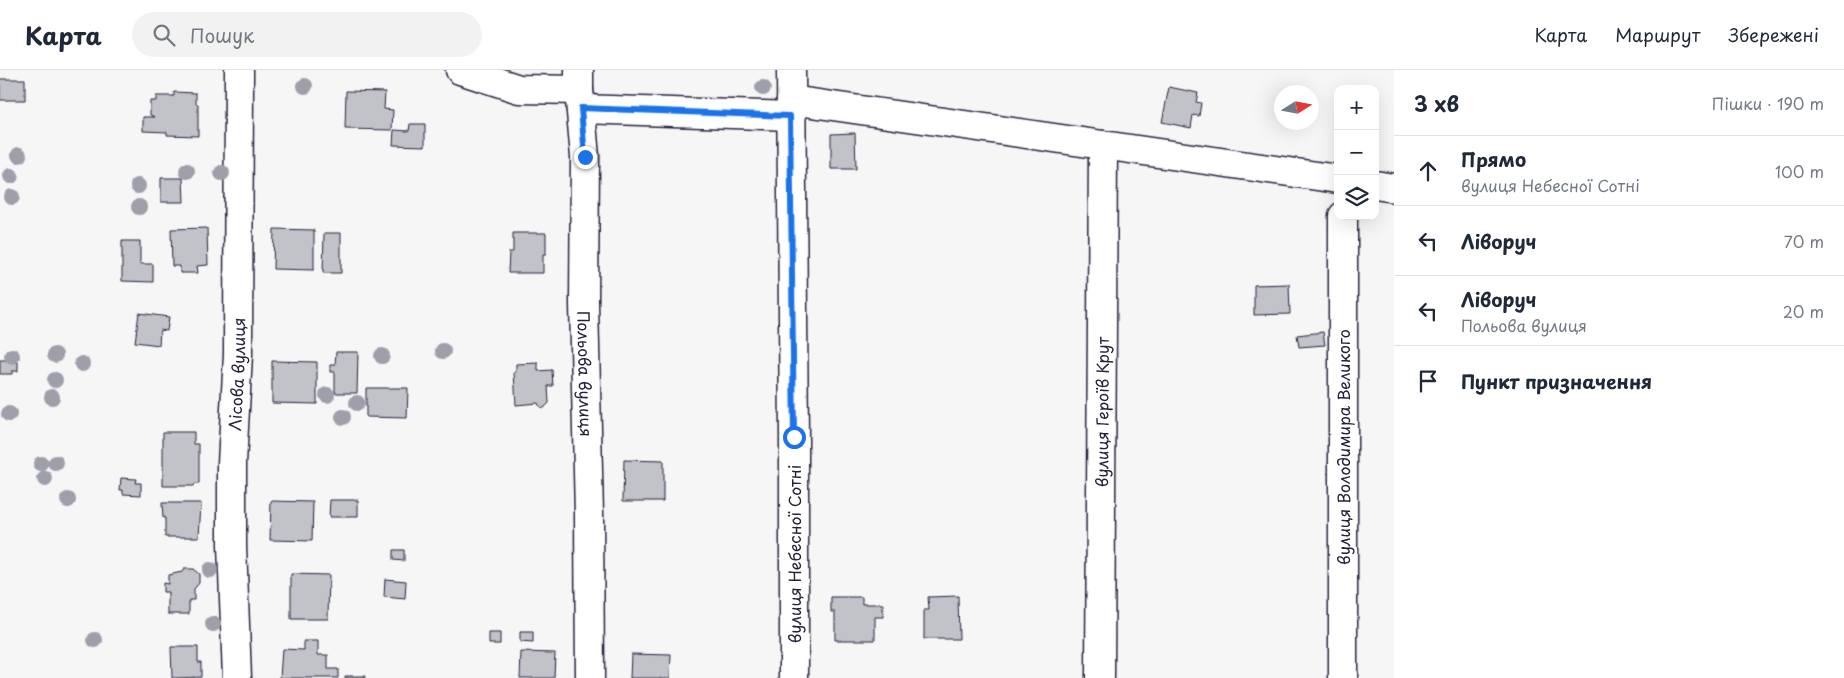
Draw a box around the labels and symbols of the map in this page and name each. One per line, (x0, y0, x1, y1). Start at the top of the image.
north arrow (1274, 85, 1319, 130)
route end (574, 146, 597, 169)
street label: Польова вулиця (572, 310, 599, 437)
street label: Лісова вулиця (222, 317, 250, 432)
street label: вулиця Володимира Великого (1331, 329, 1355, 565)
street label: вулиця Героїв Крут (1089, 336, 1114, 487)
route start (783, 426, 806, 449)
street label: вулиця Небесної Сотні (782, 465, 806, 643)

